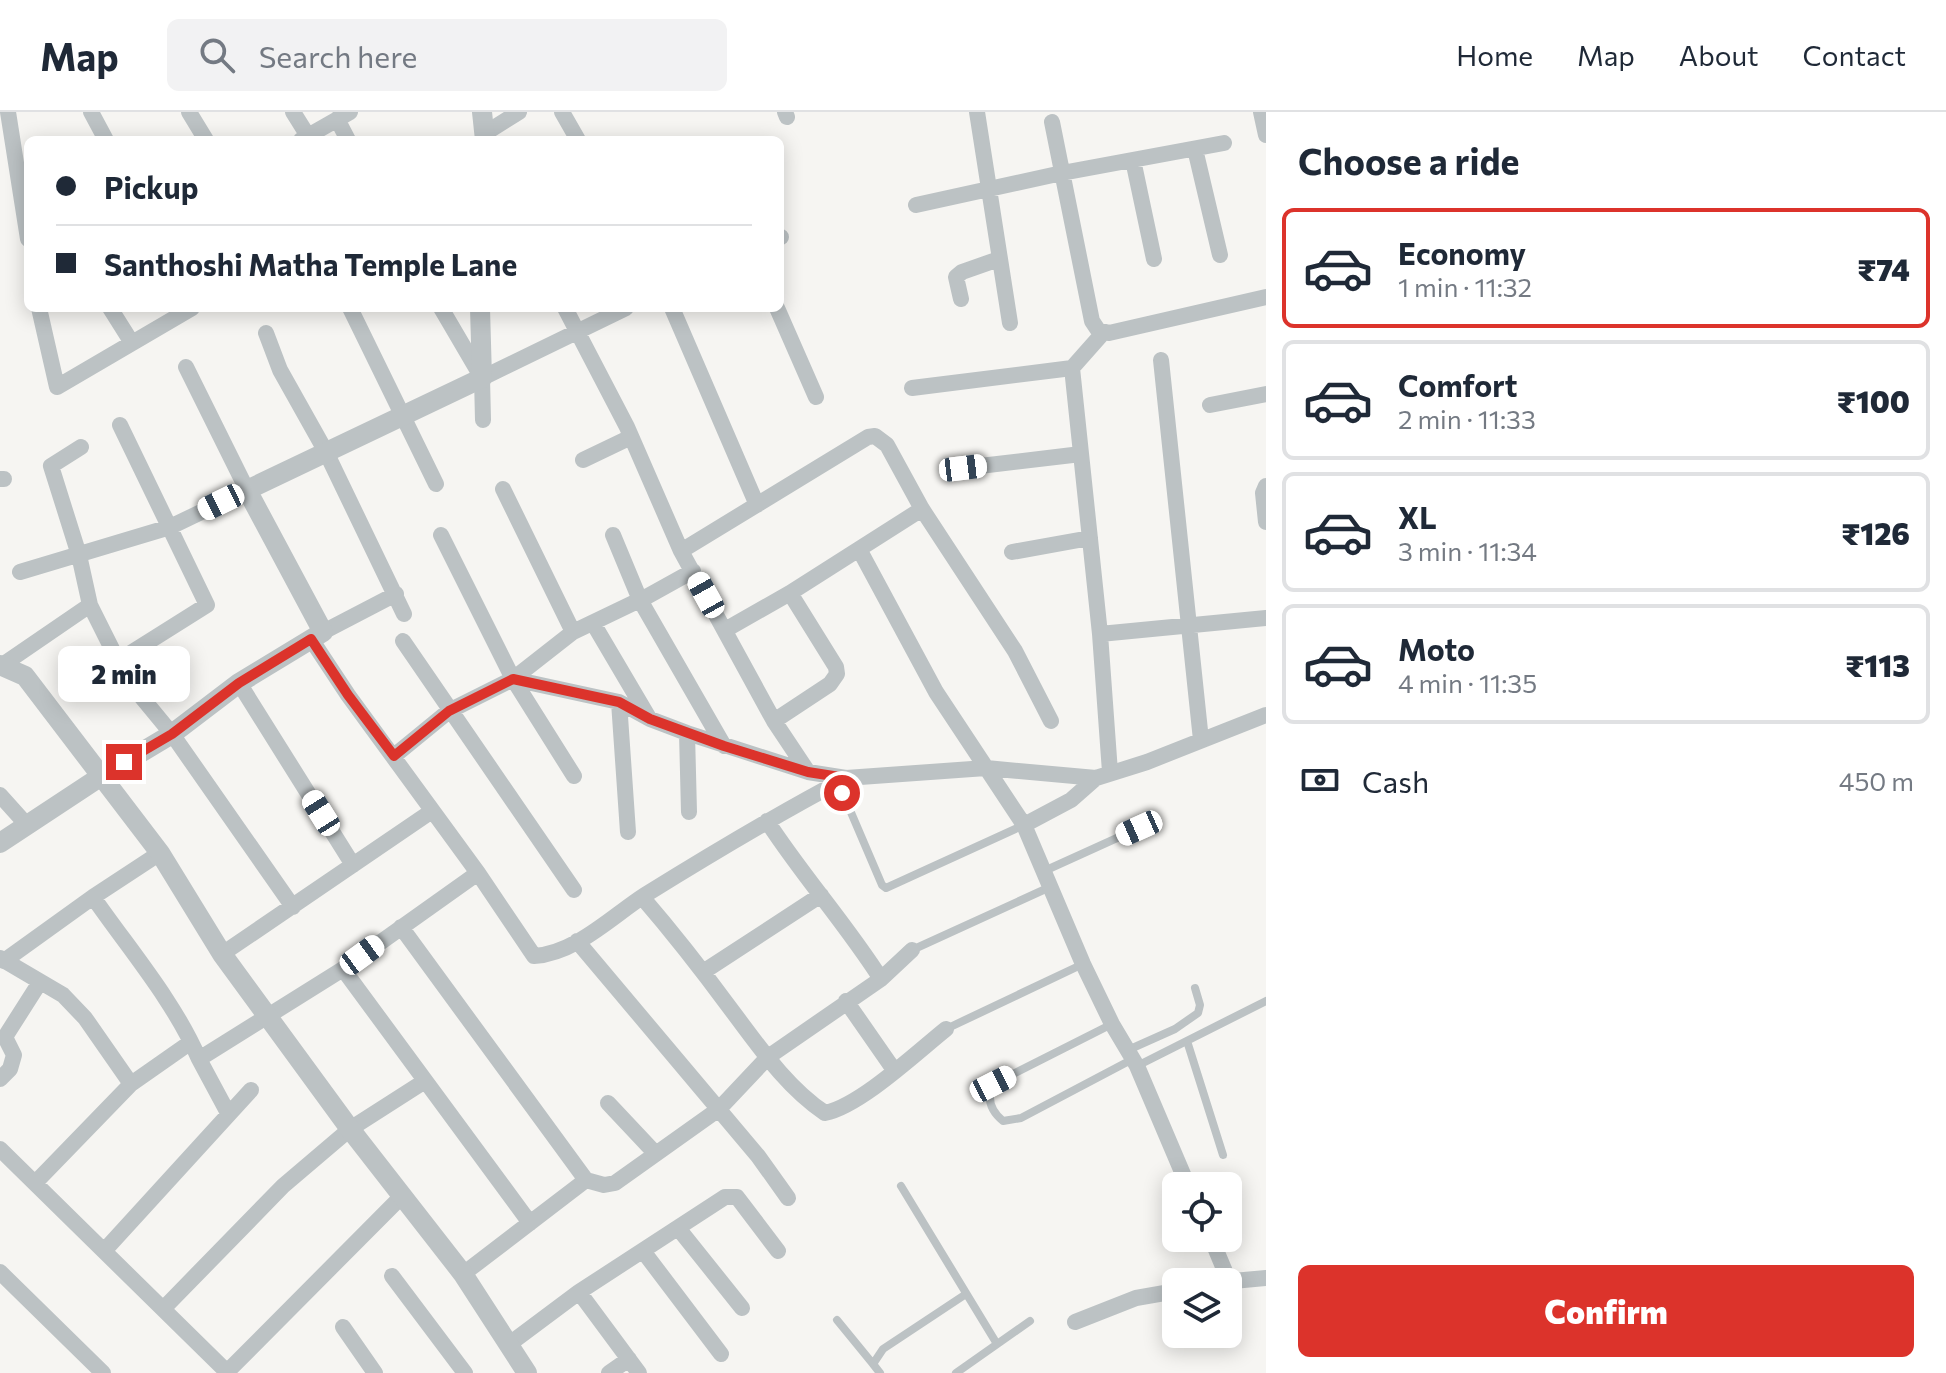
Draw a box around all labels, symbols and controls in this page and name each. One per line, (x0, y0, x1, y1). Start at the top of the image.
search box (167, 19, 727, 91)
text: Map (40, 32, 119, 79)
icon: search (195, 33, 239, 77)
text: Search here (259, 37, 417, 74)
text: Home (1456, 38, 1533, 72)
text: Map (1577, 38, 1635, 72)
text: About (1679, 38, 1759, 72)
text: Contact (1803, 38, 1906, 72)
text: Choose a ride (1298, 138, 1519, 182)
text: Pickup (104, 168, 198, 205)
icon: car (1302, 232, 1374, 304)
text: Economy (1398, 234, 1526, 271)
text: Santhoshi Matha Temple Lane (104, 245, 517, 282)
text: ₹74 (1857, 250, 1910, 287)
text: 1 min · 11:32 (1398, 271, 1532, 302)
icon: car (1302, 364, 1374, 436)
text: Comfort (1398, 366, 1517, 403)
text: ₹100 (1837, 382, 1910, 419)
text: 2 min · 11:33 (1398, 403, 1536, 434)
car (938, 453, 988, 483)
car (194, 481, 248, 523)
icon: car (1302, 496, 1374, 568)
text: XL (1398, 498, 1437, 535)
text: ₹126 (1841, 514, 1910, 551)
text: 3 min · 11:34 (1398, 535, 1537, 566)
car (684, 568, 728, 622)
icon: car (1302, 628, 1374, 700)
text: Moto (1398, 630, 1475, 667)
callout: 2 min (58, 646, 190, 702)
text: ₹113 (1845, 646, 1910, 683)
text: 2 min (91, 658, 157, 689)
text: 4 min · 11:35 (1398, 667, 1537, 698)
route end (106, 744, 142, 780)
icon: cash (1298, 758, 1342, 802)
text: Cash (1362, 762, 1429, 799)
text: 450 m (1839, 765, 1914, 796)
route start (824, 775, 860, 811)
car (298, 786, 344, 840)
car (1112, 807, 1166, 849)
car (336, 931, 388, 979)
car (966, 1062, 1020, 1106)
map controls (1162, 1172, 1242, 1348)
button: locate (1162, 1172, 1242, 1252)
button: Confirm (1298, 1265, 1914, 1357)
button: layers (1162, 1268, 1242, 1348)

